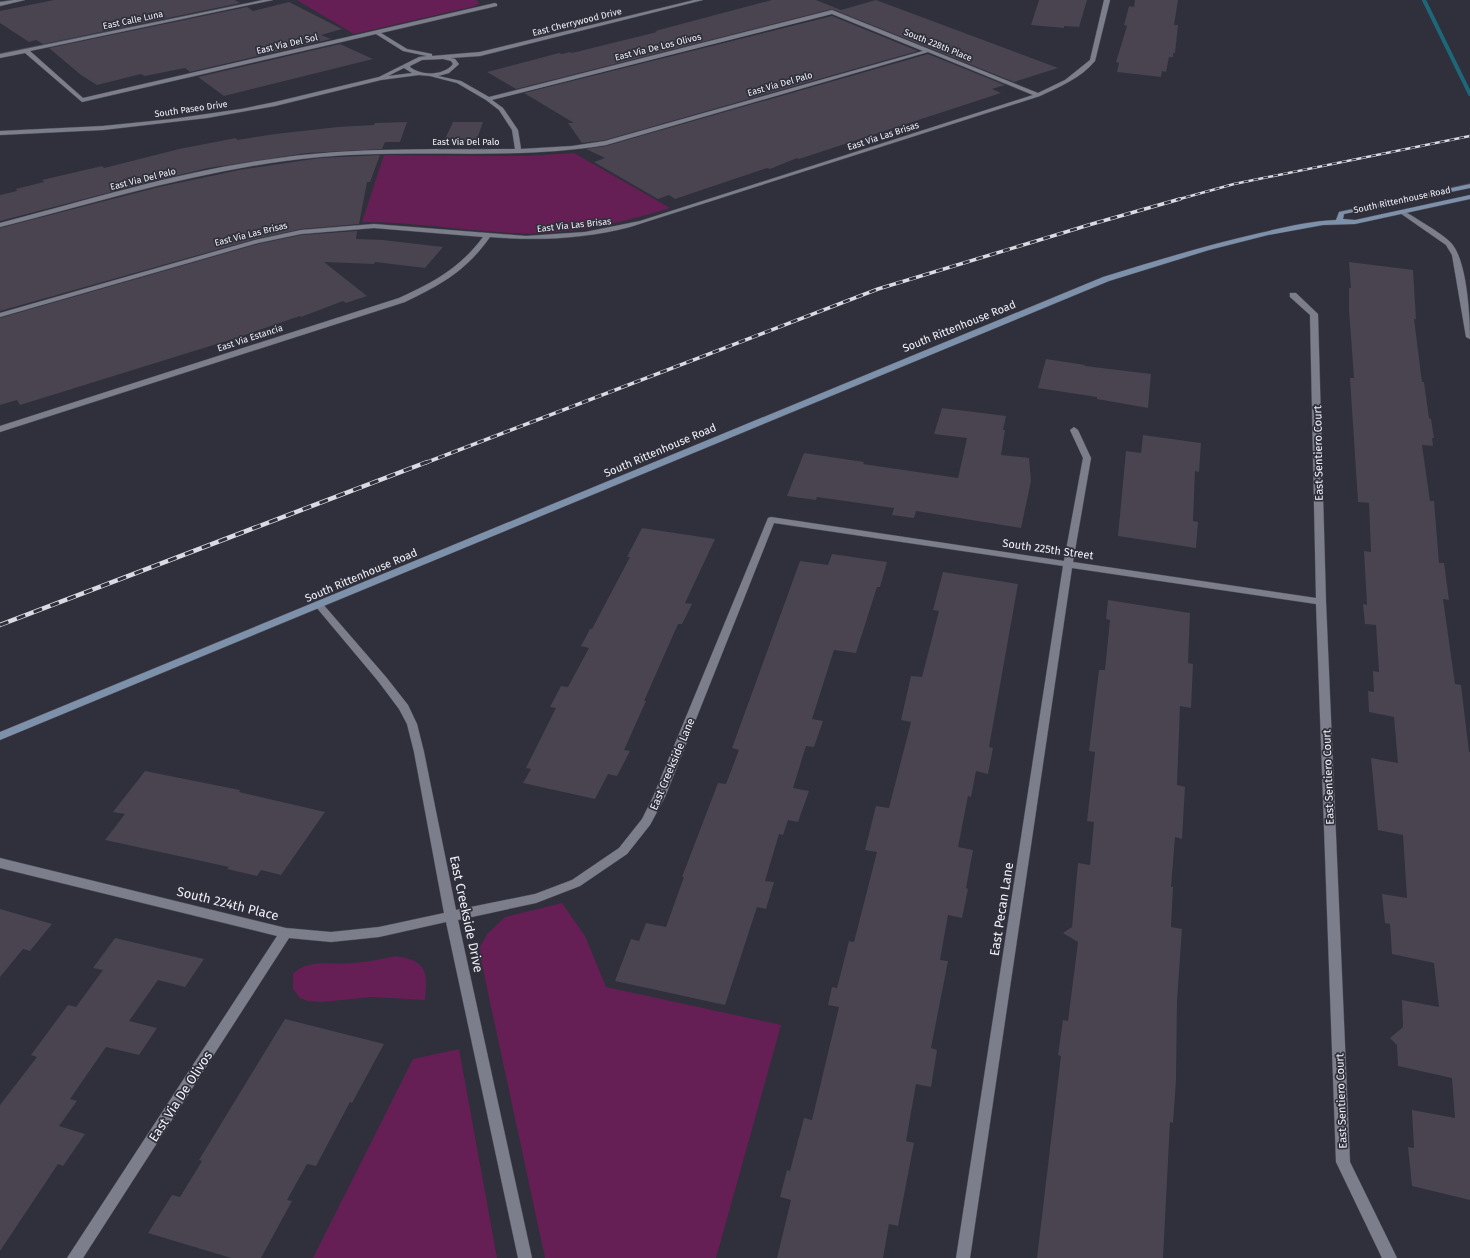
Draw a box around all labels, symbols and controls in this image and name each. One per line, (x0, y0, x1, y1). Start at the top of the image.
street label: East Cherrywood Drive (531, 6, 623, 38)
street label: East Calle Luna (102, 9, 164, 31)
street label: South 228th Place (902, 27, 974, 63)
street label: East Via De Los Olivos (614, 31, 702, 63)
street label: East Via Del Sol (255, 32, 319, 56)
street label: East Via Del Palo (746, 70, 814, 98)
street label: South Paseo Drive (154, 99, 228, 119)
street label: East Via Las Brisas (846, 120, 920, 152)
street label: East Via Del Palo (432, 137, 500, 147)
street label: East Via Del Palo (109, 166, 177, 192)
street label: South Rittenhouse Road (1353, 185, 1451, 215)
street label: East Via Las Brisas (536, 216, 612, 234)
street label: East Via Las Brisas (214, 220, 288, 248)
street label: South Rittenhouse Road (901, 298, 1018, 355)
street label: East Via Estancia (216, 323, 284, 353)
street label: East Sentiero Court (1311, 405, 1326, 501)
street label: South Rittenhouse Road (602, 421, 718, 480)
street label: South 225th Street (1002, 537, 1094, 562)
street label: South Rittenhouse Road (303, 546, 419, 605)
street label: East Creekside Lane (647, 716, 698, 812)
street label: East Sentiero Court (1320, 729, 1337, 825)
street label: East Creekside Drive (447, 854, 486, 974)
street label: East Pecan Lane (987, 861, 1016, 957)
street label: South 224th Place (175, 884, 280, 923)
street label: East Via De Olivos (146, 1048, 215, 1144)
street label: East Sentiero Court (1333, 1053, 1350, 1149)

